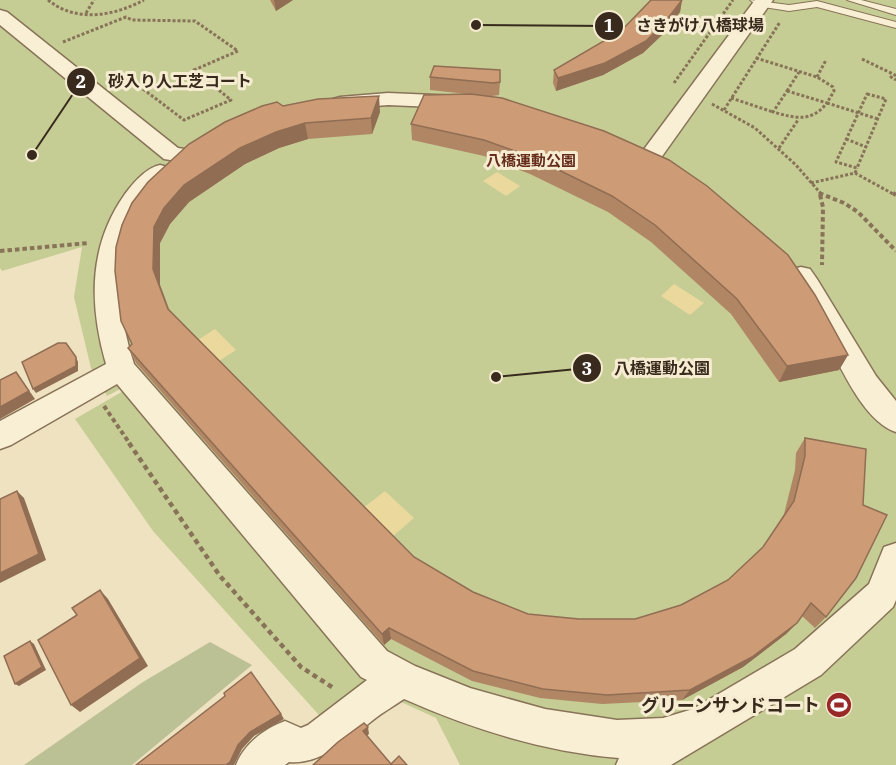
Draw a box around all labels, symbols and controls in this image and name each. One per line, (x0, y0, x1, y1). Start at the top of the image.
callout: さきがけ八橋球場 (594, 9, 776, 43)
text: 1 (604, 14, 615, 37)
text: さきがけ八橋球場 (636, 15, 764, 35)
callout: 砂入り人工芝コート (66, 65, 264, 99)
text: 2 (76, 70, 86, 93)
text: 砂入り人工芝コート (108, 71, 252, 91)
district label: 八橋運動公園 (486, 151, 576, 170)
callout: 八橋運動公園 (572, 351, 722, 385)
text: 3 (582, 357, 592, 380)
text: 八橋運動公園 (614, 358, 710, 378)
sports icon: グリーンサンドコート (824, 690, 854, 720)
place label: グリーンサンドコート (641, 694, 820, 717)

